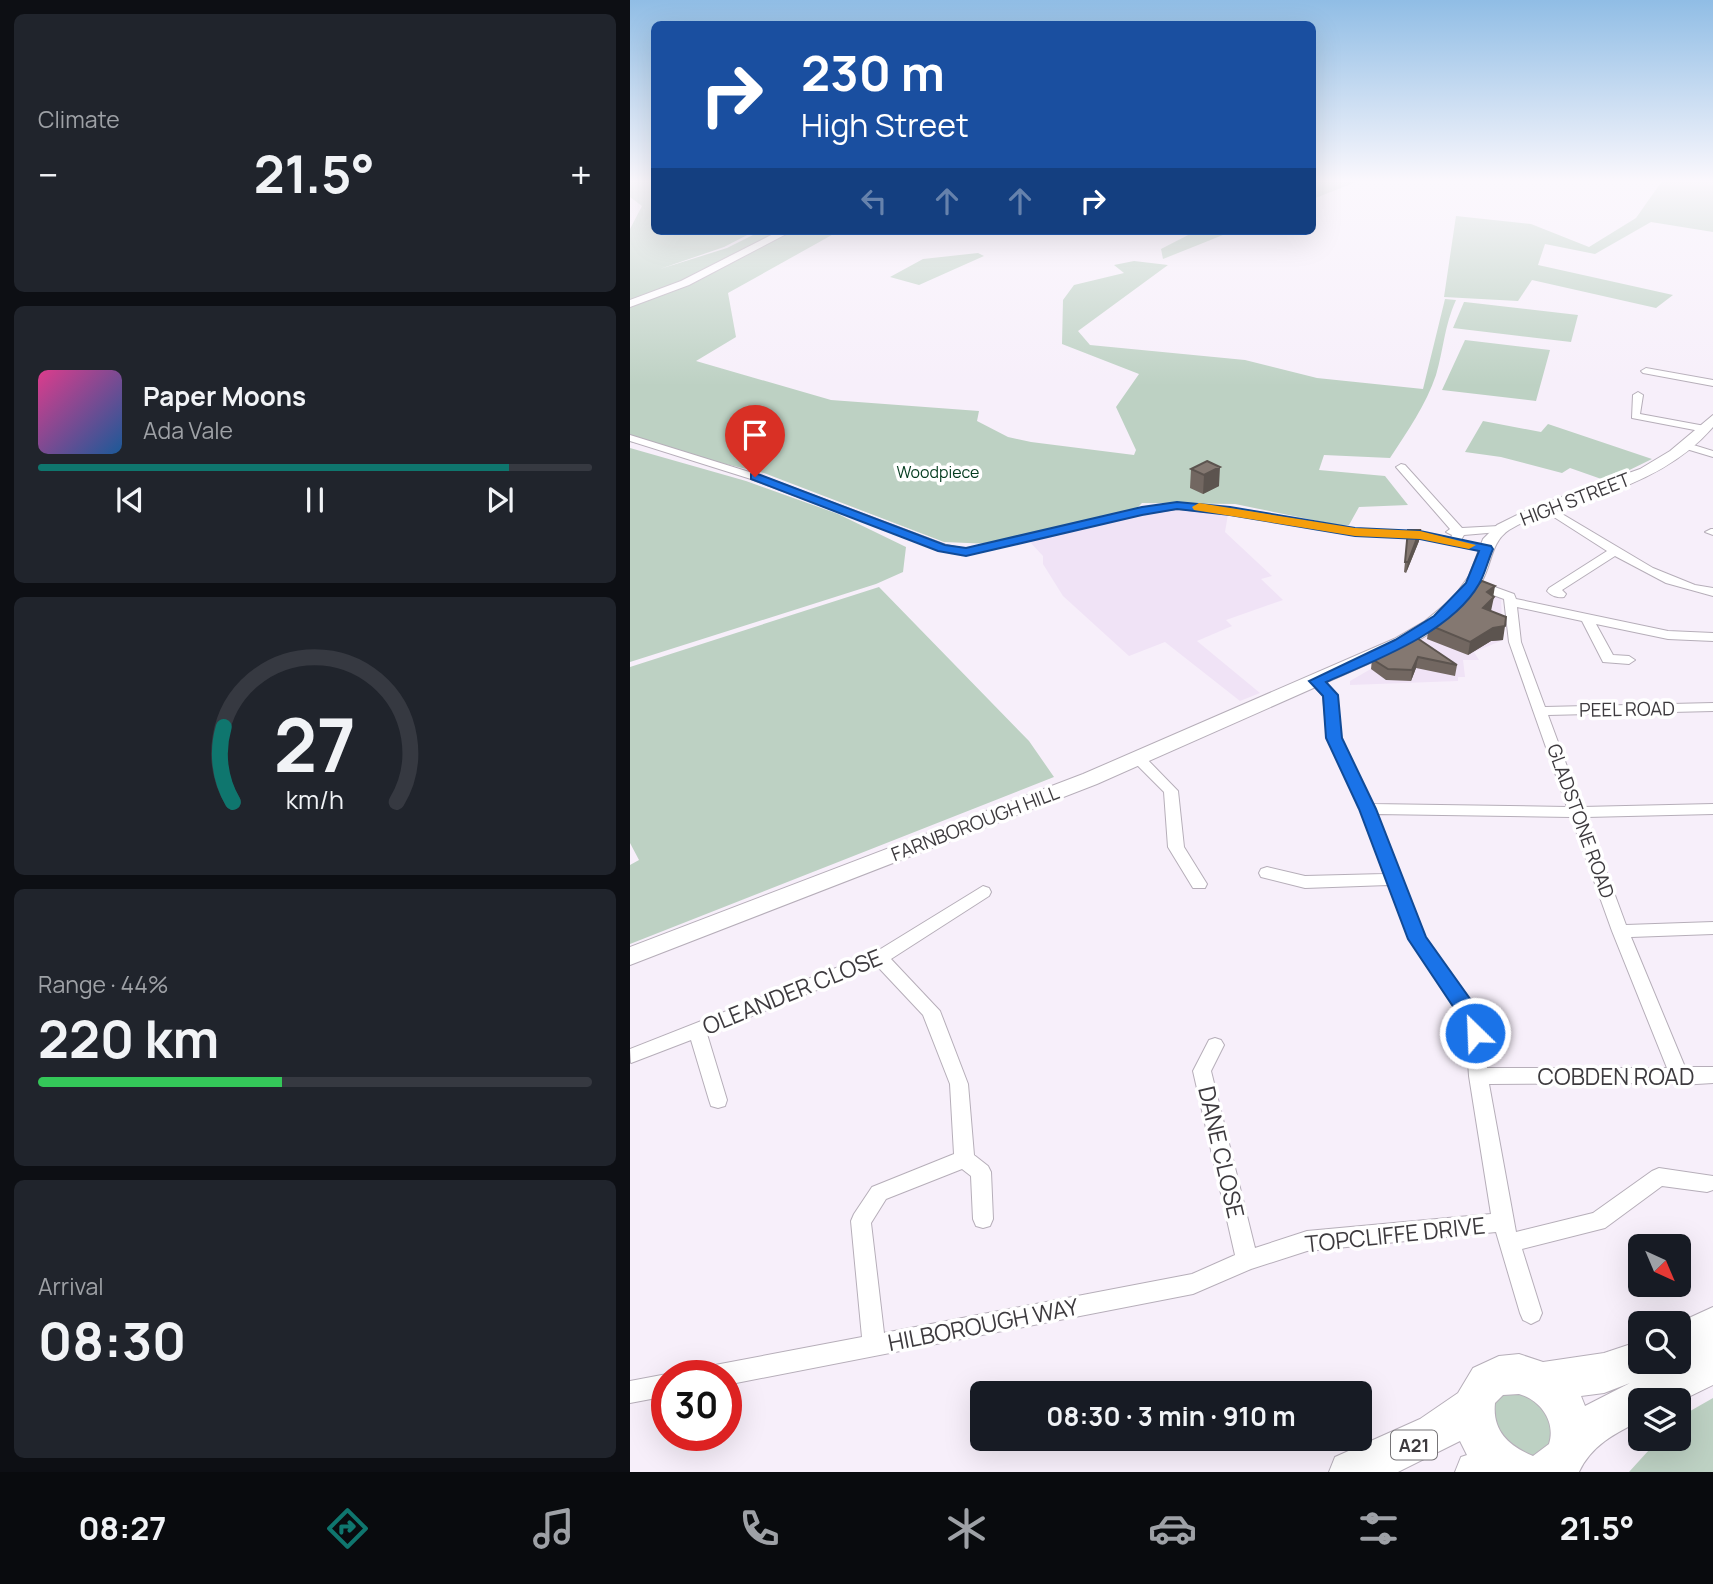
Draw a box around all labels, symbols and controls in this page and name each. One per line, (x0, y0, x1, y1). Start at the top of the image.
text: 230 m (801, 39, 945, 106)
icon: right (686, 49, 777, 140)
text: Climate (38, 103, 120, 135)
text: High Street (801, 103, 969, 147)
text: 21.5° (254, 138, 375, 209)
text: − (38, 148, 59, 200)
text: + (570, 148, 592, 200)
icon: left (855, 182, 893, 220)
icon: ahead (928, 182, 966, 220)
icon: ahead (1001, 182, 1039, 220)
icon: right (1074, 182, 1112, 220)
text: Paper Moons (143, 378, 306, 414)
pin (725, 405, 785, 477)
text: Ada Vale (143, 414, 233, 446)
icon: arrive (736, 416, 774, 454)
park label: Woodpiece (897, 461, 979, 483)
street label: HIGH STREET (1516, 466, 1634, 532)
icon: previous (111, 481, 149, 519)
icon: pause (296, 481, 334, 519)
icon: next (481, 481, 519, 519)
text: 27 (274, 694, 356, 794)
street label: PEEL ROAD (1579, 695, 1675, 723)
street label: GLADSTONE ROAD (1541, 740, 1621, 902)
street label: FARNBOROUGH HILL (887, 779, 1063, 867)
text: km/h (286, 782, 344, 817)
street label: OLEANDER CLOSE (697, 940, 887, 1042)
text: Range · 44% (38, 968, 169, 1000)
position arrow (1438, 996, 1512, 1070)
text: 220 km (38, 1003, 219, 1074)
street label: COBDEN ROAD (1538, 1060, 1694, 1092)
street label: DANE CLOSE (1191, 1083, 1253, 1221)
street label: TOPCLIFFE DRIVE (1303, 1209, 1487, 1259)
north arrow (1628, 1234, 1690, 1297)
map controls (1628, 1234, 1691, 1451)
text: Arrival (38, 1270, 104, 1302)
street label: HILBOROUGH WAY (885, 1290, 1081, 1358)
text: 08:30 (38, 1305, 186, 1376)
button: search (1628, 1311, 1691, 1374)
speed limit sign: 30 (651, 1360, 742, 1451)
button: layers (1628, 1388, 1691, 1451)
text: 08:30 · 3 min · 910 m (1046, 1398, 1296, 1434)
road number: A21 (1391, 1430, 1437, 1460)
icon: directions (323, 1504, 372, 1553)
icon: music (529, 1504, 578, 1553)
icon: phone (735, 1504, 784, 1553)
icon: climate (942, 1504, 991, 1553)
icon: car (1148, 1504, 1197, 1553)
icon: filters (1354, 1504, 1403, 1553)
text: 08:27 (79, 1506, 166, 1550)
text: 21.5° (1560, 1506, 1634, 1550)

